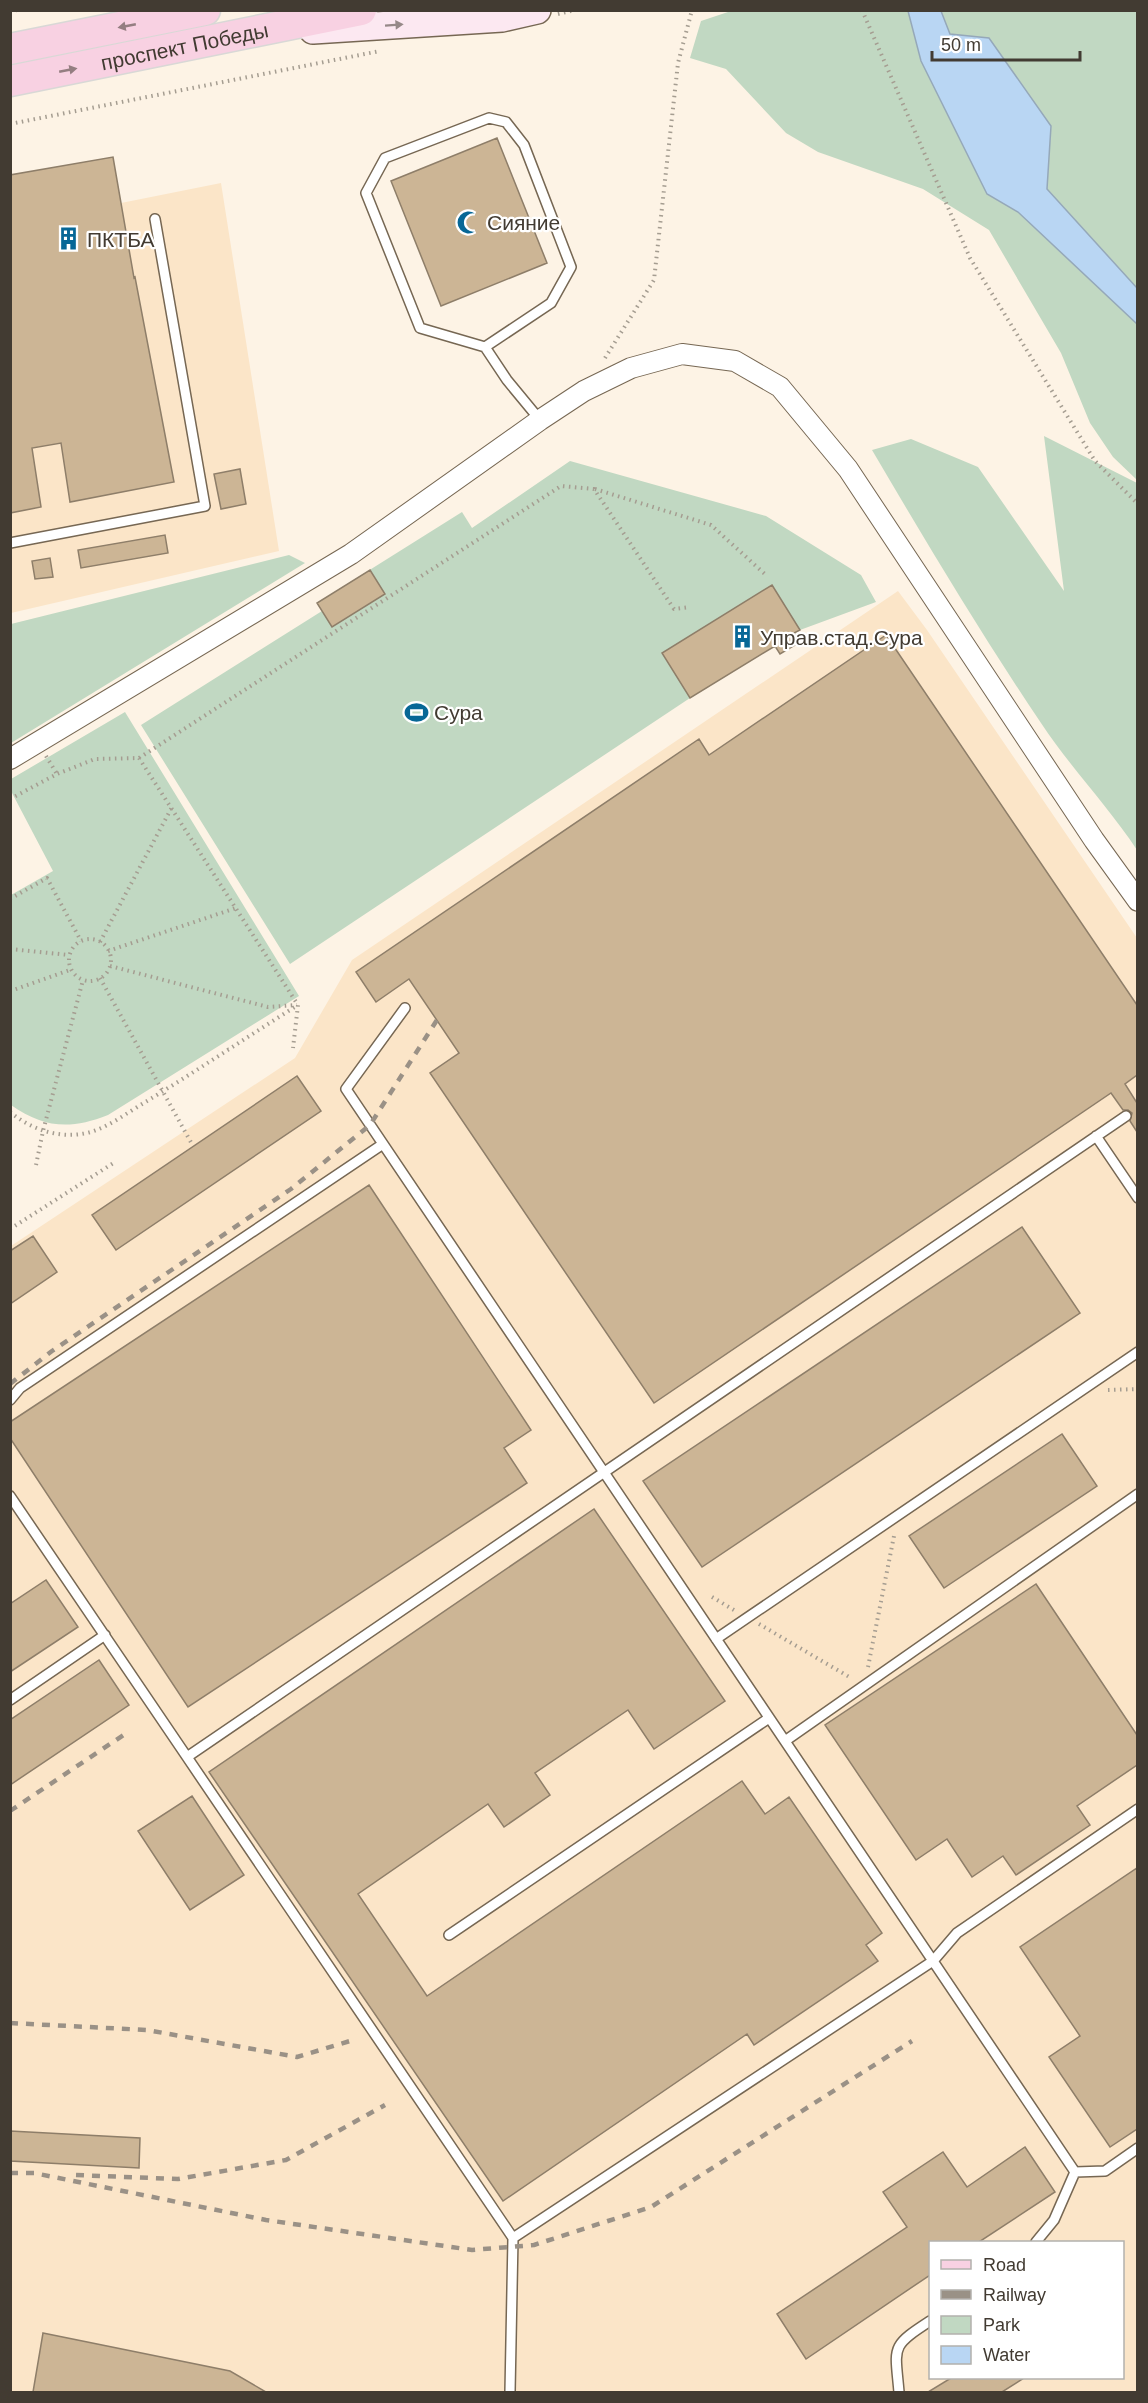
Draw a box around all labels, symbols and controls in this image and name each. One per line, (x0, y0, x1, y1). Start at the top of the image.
street label: проспект Победы (99, 18, 270, 74)
one-way arrow (384, 20, 403, 30)
one-way arrow (117, 22, 136, 31)
scale bar (932, 24, 1080, 62)
text: 50 m (941, 35, 981, 55)
one-way arrow (59, 65, 78, 74)
mosque icon: Сияние (456, 209, 482, 235)
place label: Сияние (487, 211, 560, 234)
building icon: ПКТБА (56, 226, 82, 252)
place label: ПКТБА (87, 228, 154, 251)
building icon: Управ.стад.Сура (729, 624, 755, 650)
place label: Управ.стад.Сура (760, 626, 923, 649)
sports icon: Сура (403, 699, 429, 725)
place label: Сура (434, 701, 483, 724)
legend (929, 2241, 1124, 2379)
text: Road (983, 2255, 1026, 2275)
text: Railway (983, 2285, 1046, 2305)
text: Park (983, 2315, 1021, 2335)
text: Water (983, 2345, 1030, 2365)

